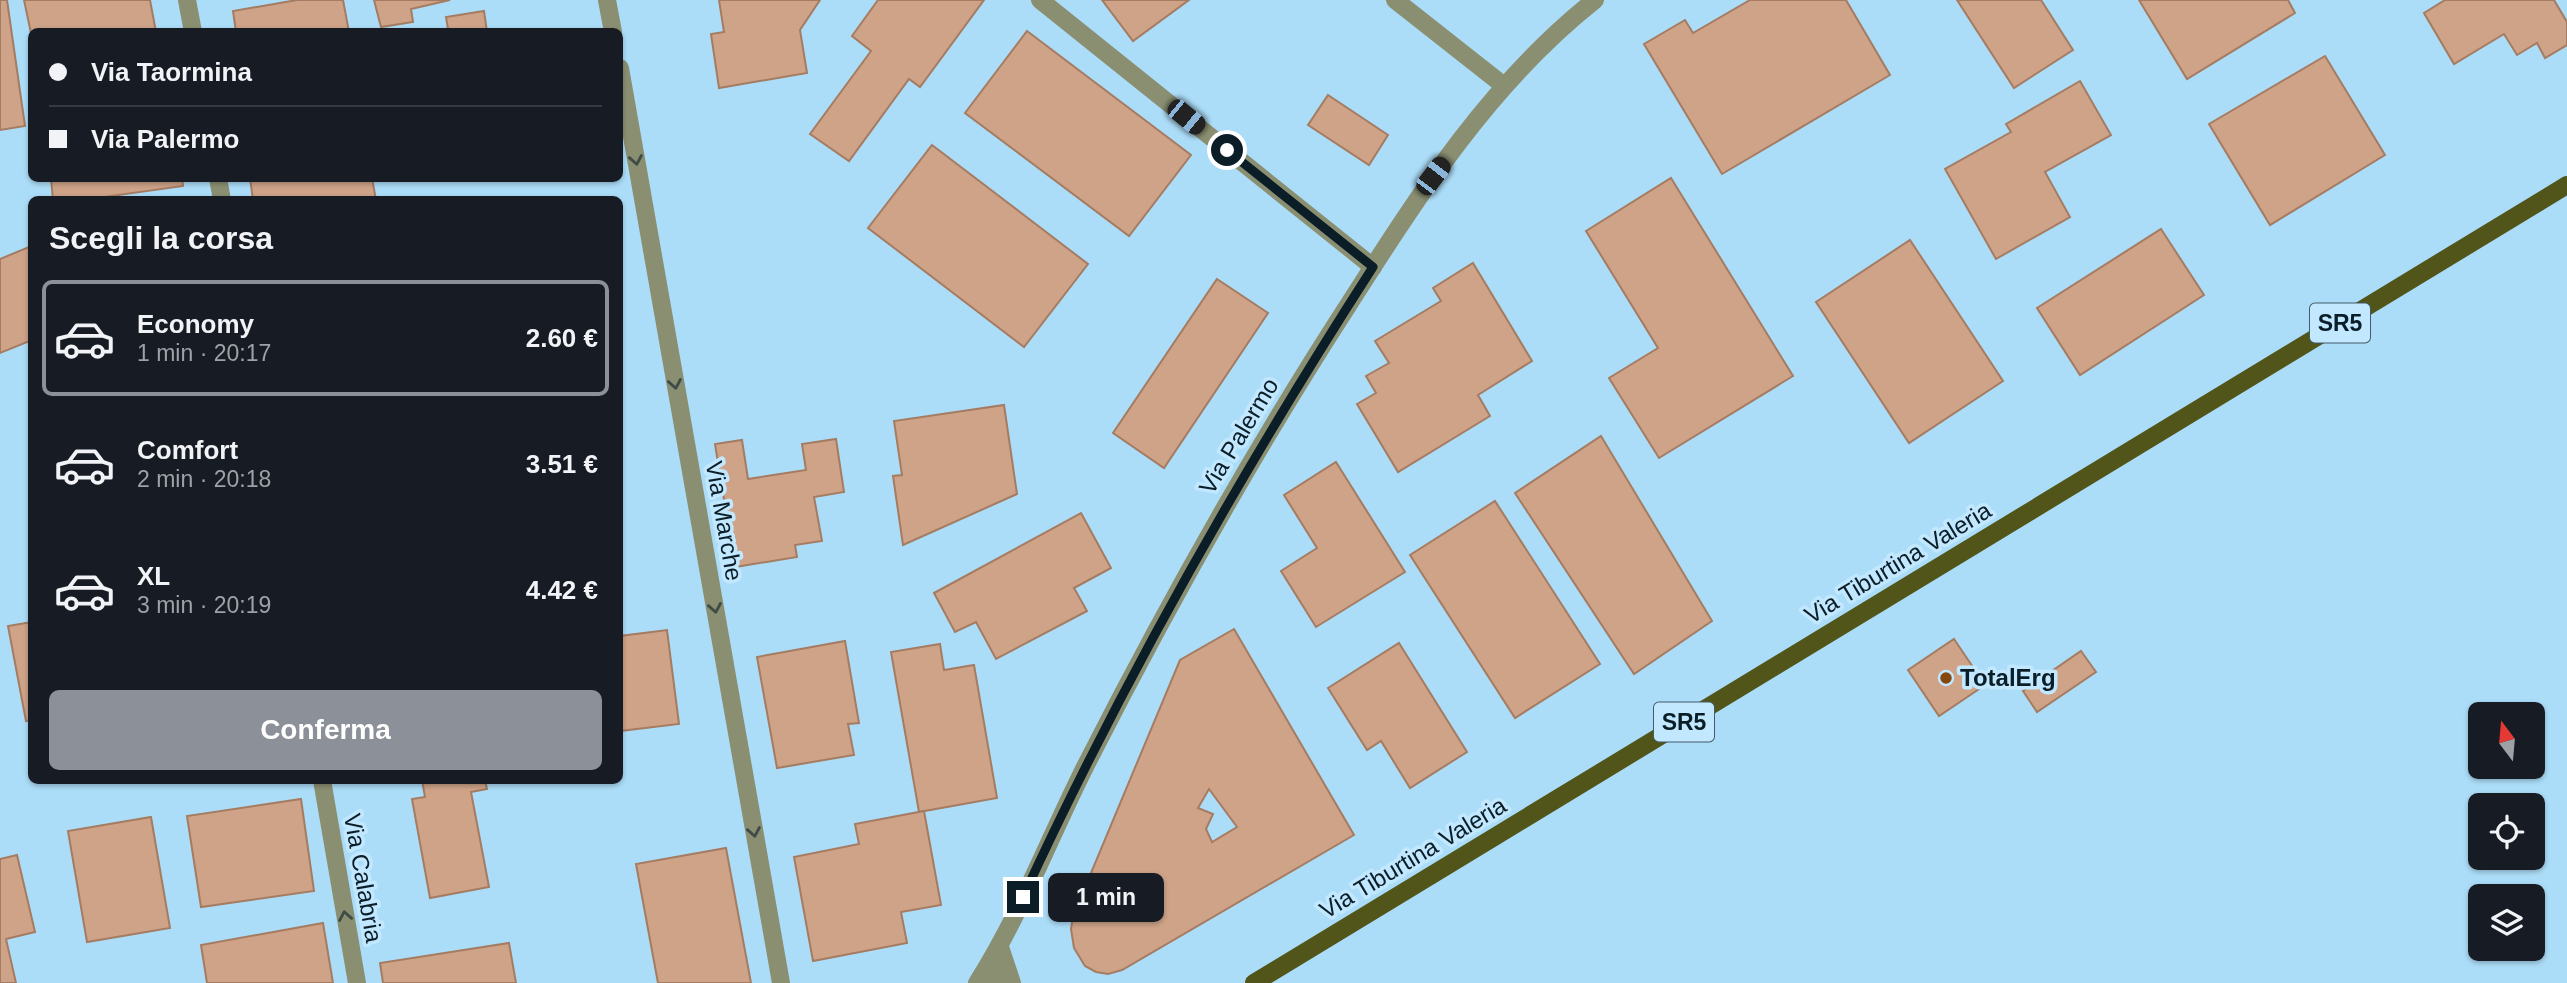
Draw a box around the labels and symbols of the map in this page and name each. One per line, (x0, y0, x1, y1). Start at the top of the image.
car (1164, 96, 1209, 138)
route start (1211, 134, 1243, 166)
car (1412, 153, 1455, 199)
one-way arrow (627, 154, 642, 166)
road number: SR5 (2310, 304, 2370, 342)
street label: Via Palermo (1193, 373, 1284, 499)
one-way arrow (667, 378, 682, 390)
street label: Via Marche (701, 459, 748, 583)
street label: Via Tiburtina Valeria (1800, 496, 1996, 629)
one-way arrow (707, 602, 722, 614)
place label: TotalErg (1960, 664, 2056, 691)
marker: TotalErg (1938, 670, 1954, 686)
road number: SR5 (1654, 702, 1714, 742)
north arrow (2468, 702, 2544, 779)
street label: Via Tiburtina Valeria (1315, 791, 1511, 924)
street label: Via Calabria (339, 811, 388, 945)
one-way arrow (746, 826, 761, 838)
callout: 1 min (1048, 872, 1163, 922)
route end (1007, 881, 1039, 913)
one-way arrow (338, 910, 353, 922)

